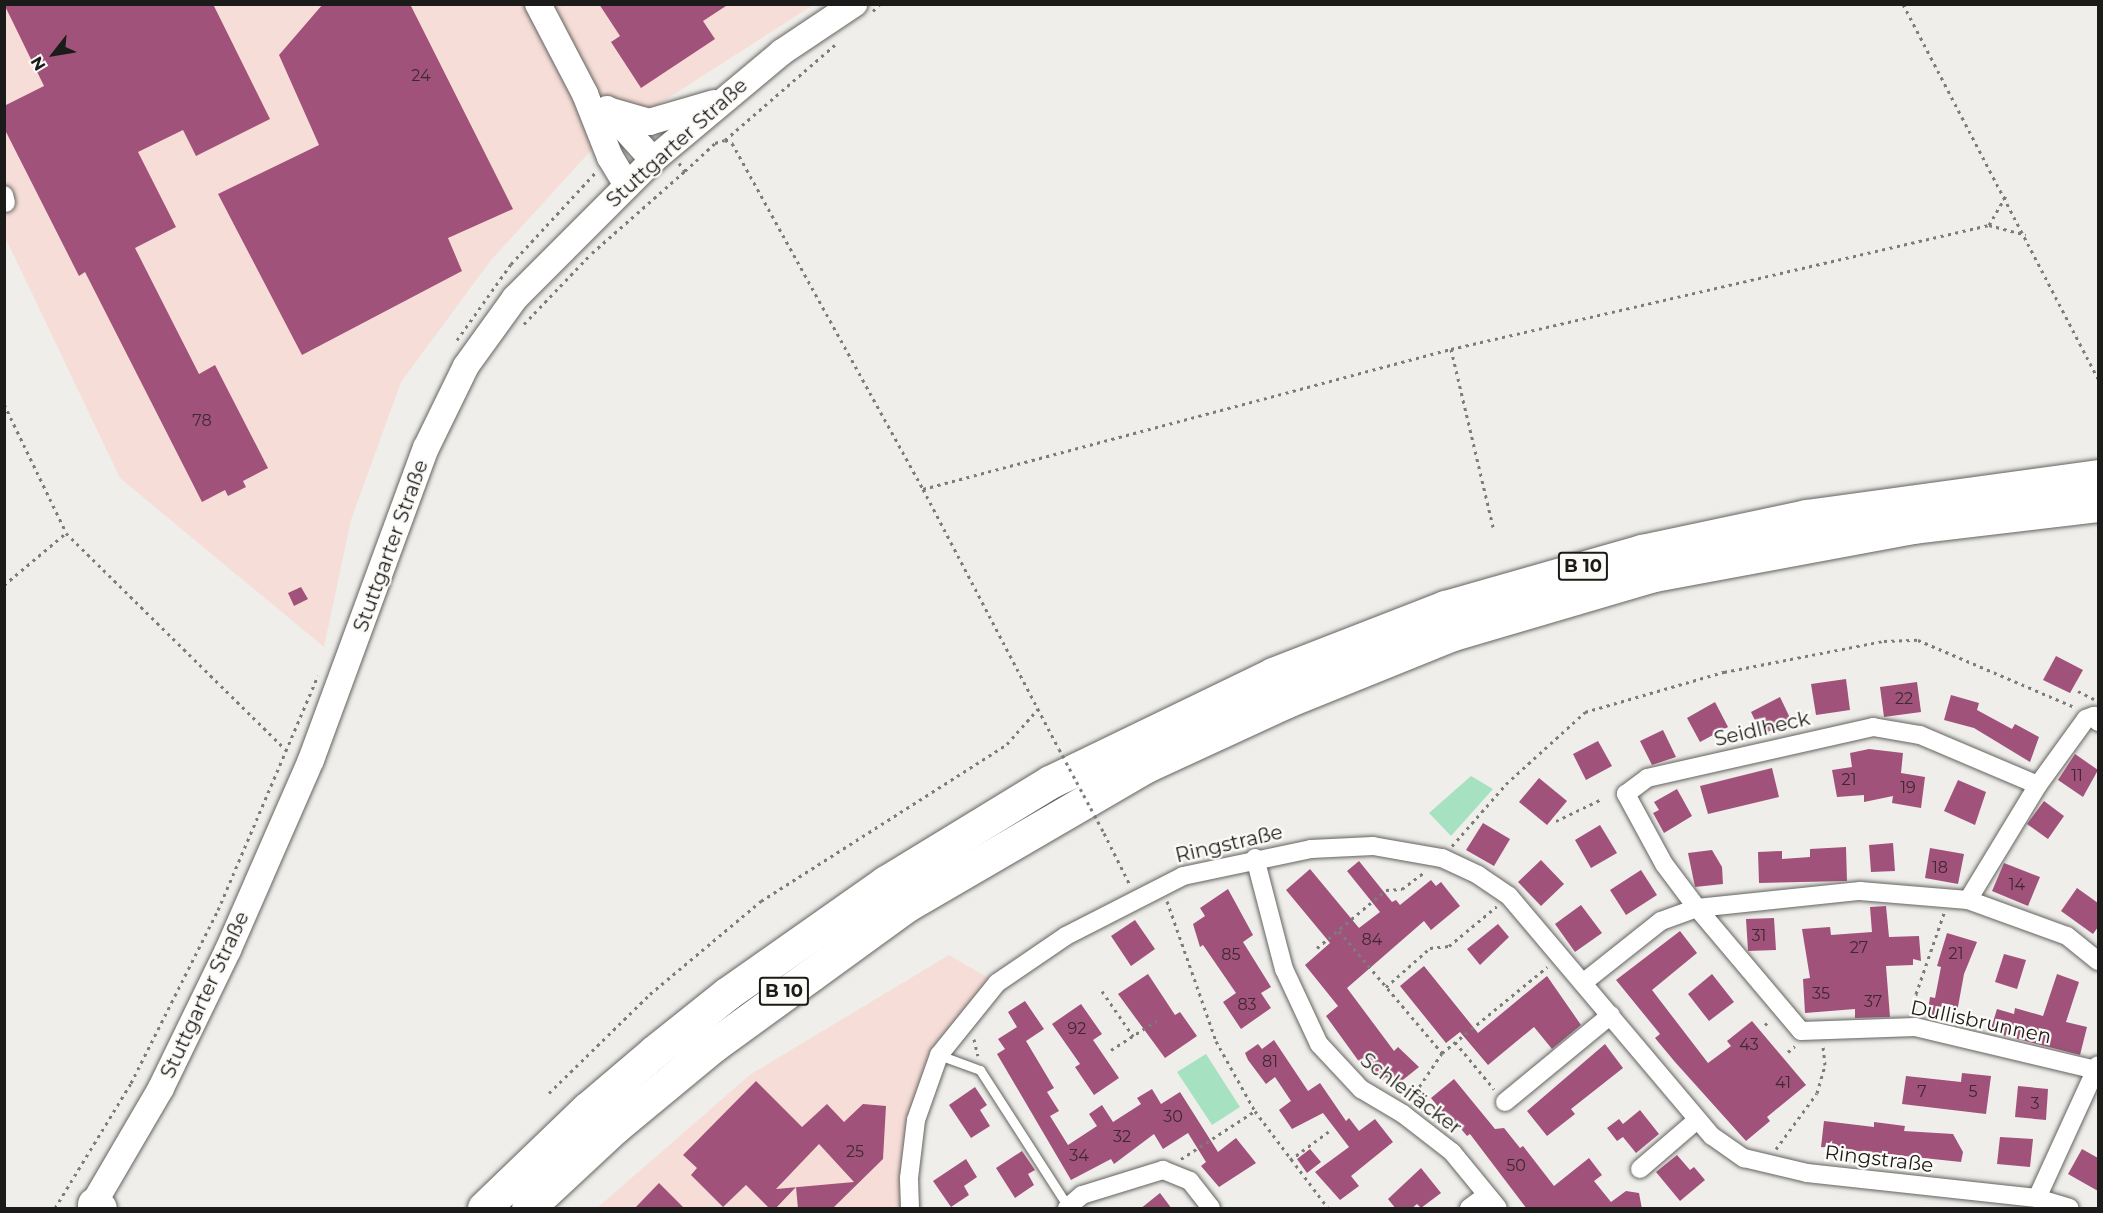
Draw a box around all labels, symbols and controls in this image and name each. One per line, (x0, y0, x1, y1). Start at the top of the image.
north arrow (24, 24, 84, 84)
text: N (27, 53, 50, 74)
house number: 24 (411, 66, 431, 86)
street label: Stuttgarter Straße (602, 73, 752, 213)
house number: 78 (192, 411, 212, 431)
street label: Stuttgarter Straße (349, 457, 433, 635)
road number: B 10 (1558, 551, 1608, 581)
house number: 22 (1895, 689, 1913, 709)
street label: Seidlheck (1712, 706, 1812, 752)
house number: 11 (2071, 766, 2083, 786)
house number: 21 (1842, 770, 1856, 790)
house number: 19 (1900, 778, 1916, 798)
street label: Ringstraße (1173, 820, 1285, 868)
house number: 18 (1932, 858, 1948, 878)
house number: 14 (2009, 875, 2025, 895)
street label: Stuttgarter Straße (156, 908, 254, 1082)
house number: 31 (1752, 926, 1766, 946)
house number: 84 (1362, 930, 1382, 950)
house number: 27 (1850, 938, 1868, 958)
house number: 21 (1949, 944, 1963, 964)
house number: 85 (1221, 945, 1241, 965)
road number: B 10 (758, 976, 810, 1006)
house number: 35 (1812, 984, 1830, 1004)
house number: 37 (1864, 992, 1882, 1012)
house number: 83 (1237, 995, 1257, 1015)
street label: Dullisbrunnen (1908, 995, 2054, 1049)
house number: 92 (1068, 1019, 1086, 1039)
house number: 43 (1739, 1035, 1759, 1055)
street label: Schleifäcker (1356, 1048, 1466, 1140)
house number: 81 (1262, 1052, 1278, 1072)
house number: 41 (1775, 1073, 1791, 1093)
house number: 7 (1917, 1082, 1927, 1102)
house number: 5 (1968, 1082, 1978, 1102)
house number: 3 (2030, 1094, 2040, 1114)
house number: 30 (1163, 1107, 1183, 1127)
house number: 32 (1113, 1127, 1131, 1147)
street label: Ringstraße (1823, 1140, 1935, 1178)
house number: 25 (846, 1142, 864, 1162)
house number: 34 (1069, 1146, 1089, 1166)
house number: 50 (1506, 1156, 1526, 1176)

